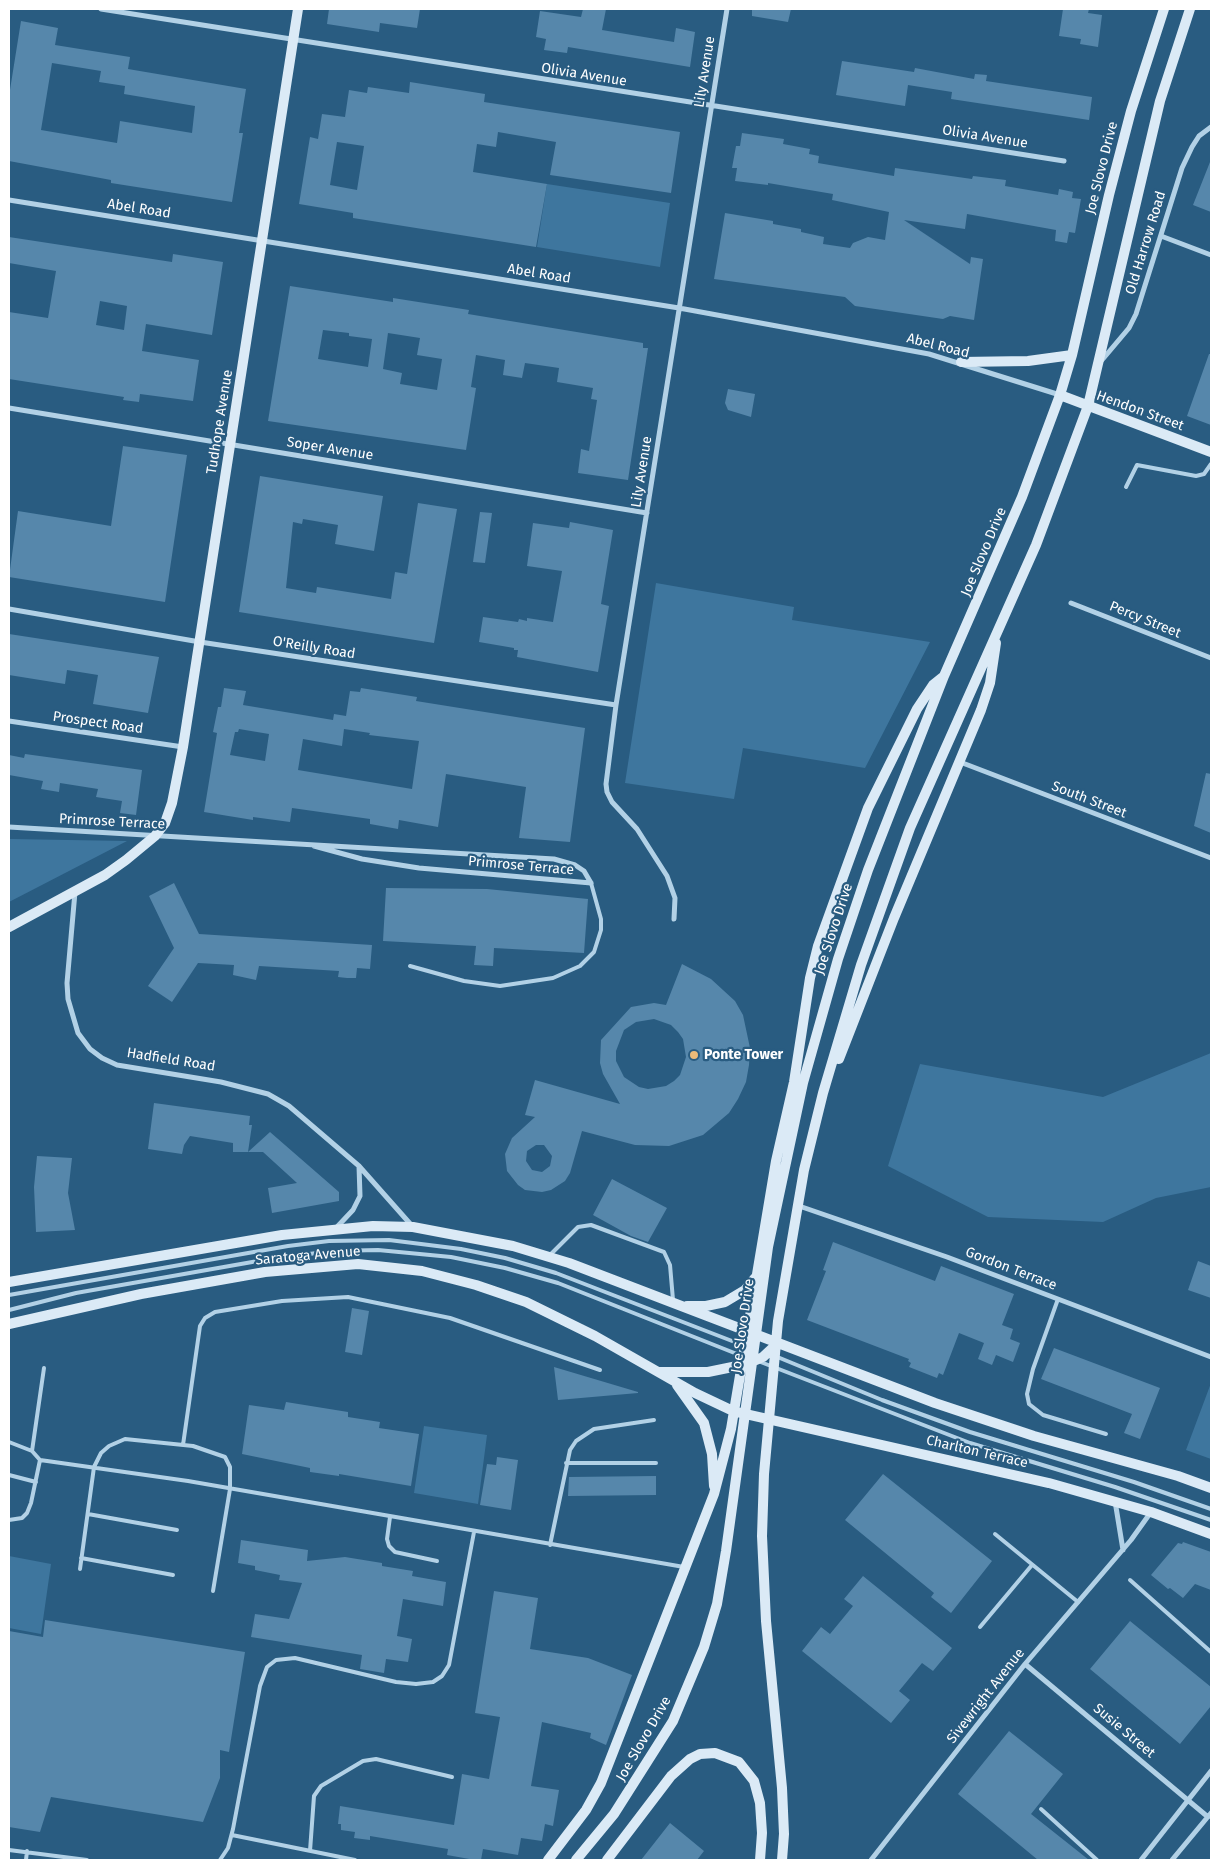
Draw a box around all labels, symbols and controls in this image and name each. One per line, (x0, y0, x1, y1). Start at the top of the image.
street label: Lily Avenue (691, 35, 719, 109)
street label: Olivia Avenue (540, 60, 628, 90)
street label: Joe Slovo Drive (1082, 120, 1122, 216)
street label: Olivia Avenue (941, 122, 1029, 152)
street label: Old Harrow Road (1122, 189, 1170, 297)
street label: Abel Road (106, 196, 172, 222)
street label: Abel Road (506, 261, 572, 287)
street label: Abel Road (905, 330, 971, 362)
street label: Tudhope Avenue (203, 368, 237, 476)
street label: Hendon Street (1094, 387, 1186, 435)
street label: Soper Avenue (286, 434, 374, 464)
street label: Lily Avenue (628, 435, 656, 509)
street label: Joe Slovo Drive (958, 505, 1010, 599)
street label: Percy Street (1107, 598, 1183, 642)
street label: O'Reilly Road (271, 633, 357, 663)
street label: Prospect Road (52, 708, 144, 738)
street label: South Street (1049, 778, 1129, 822)
street label: Primrose Terrace (58, 811, 166, 833)
street label: Primrose Terrace (467, 853, 575, 879)
street label: Joe Slovo Drive (811, 881, 857, 977)
street label: Hadfield Road (125, 1045, 217, 1075)
place label: Ponte Tower (704, 1047, 783, 1063)
marker: Ponte Tower (688, 1049, 700, 1061)
street label: Saratoga Avenue (255, 1243, 361, 1269)
street label: Gordon Terrace (963, 1244, 1059, 1294)
street label: Joe Slovo Drive (728, 1278, 758, 1374)
street label: Charlton Terrace (924, 1432, 1030, 1472)
street label: Sivewright Avenue (944, 1645, 1028, 1747)
street label: Joe Slovo Drive (613, 1694, 675, 1784)
street label: Susie Street (1090, 1700, 1158, 1762)

